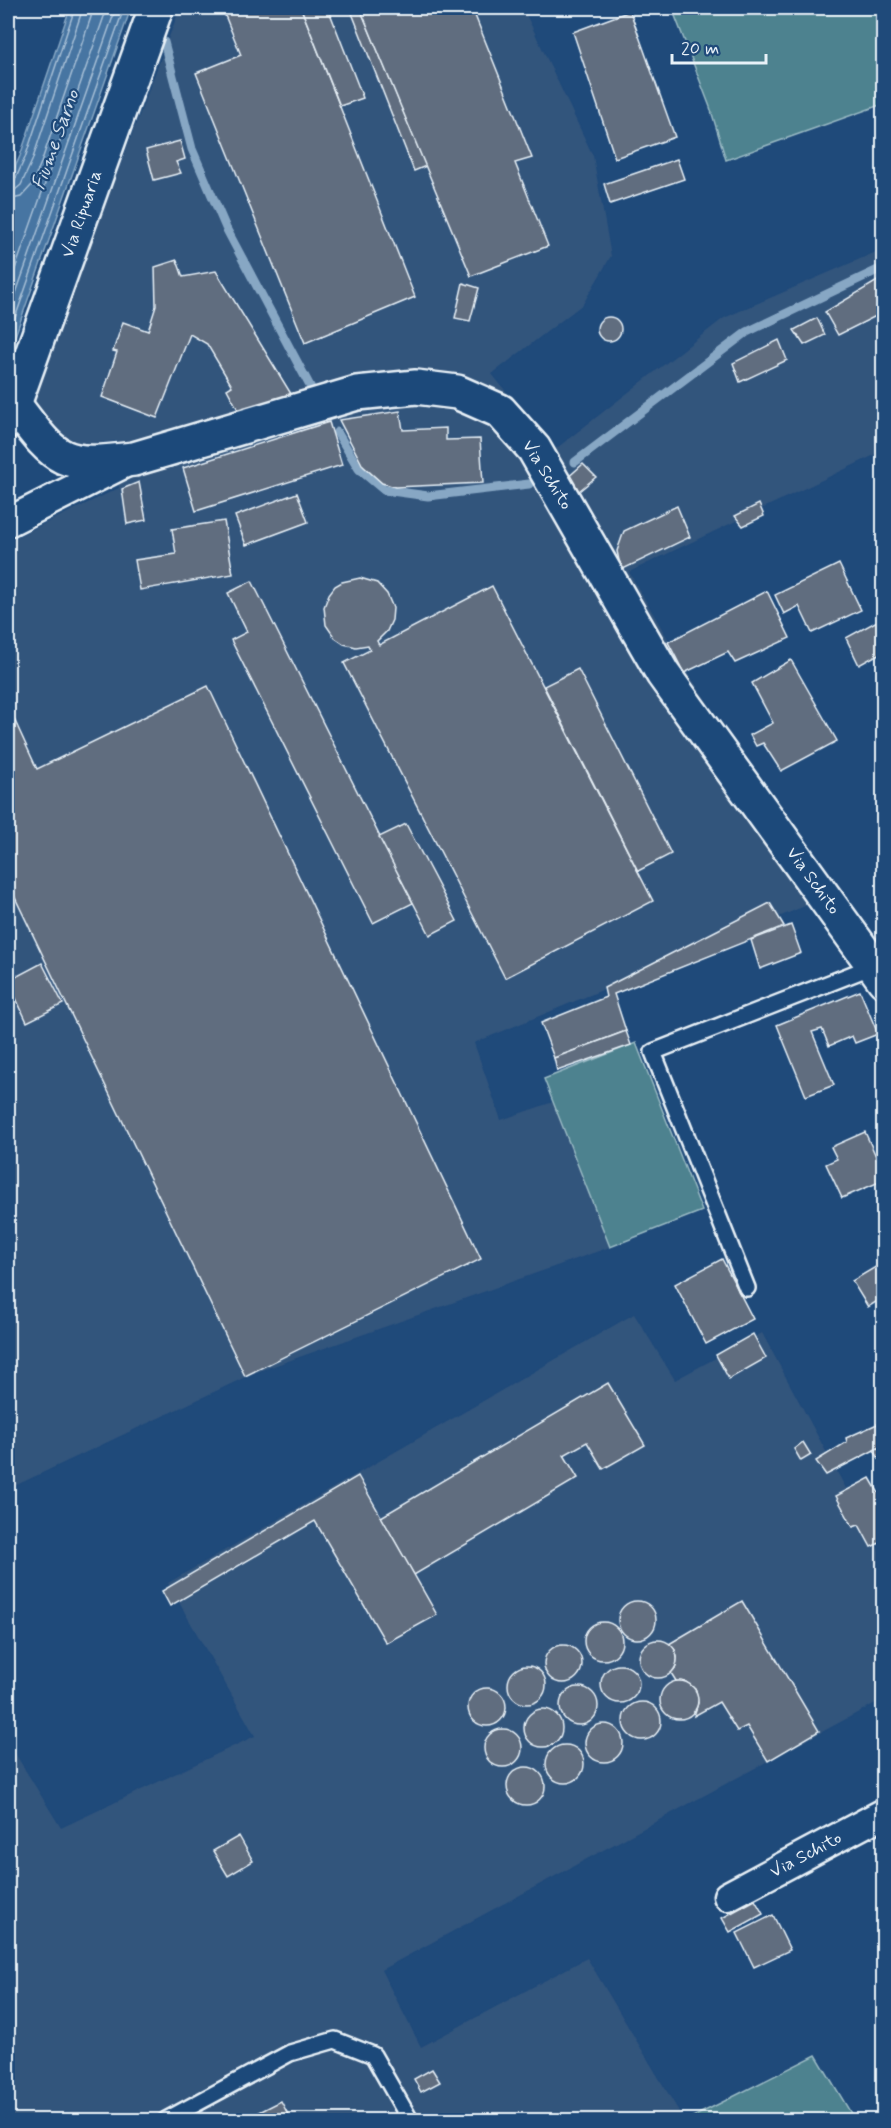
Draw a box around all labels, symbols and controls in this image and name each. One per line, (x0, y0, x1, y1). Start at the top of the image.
scale bar (672, 27, 766, 65)
text: 20 m (681, 37, 719, 61)
water label: Fiume Sarno (25, 86, 87, 194)
street label: Via Ripuaria (56, 167, 108, 261)
street label: Via Schito (516, 436, 578, 514)
street label: Via Schito (780, 842, 846, 920)
street label: Via Schito (766, 1826, 846, 1884)

